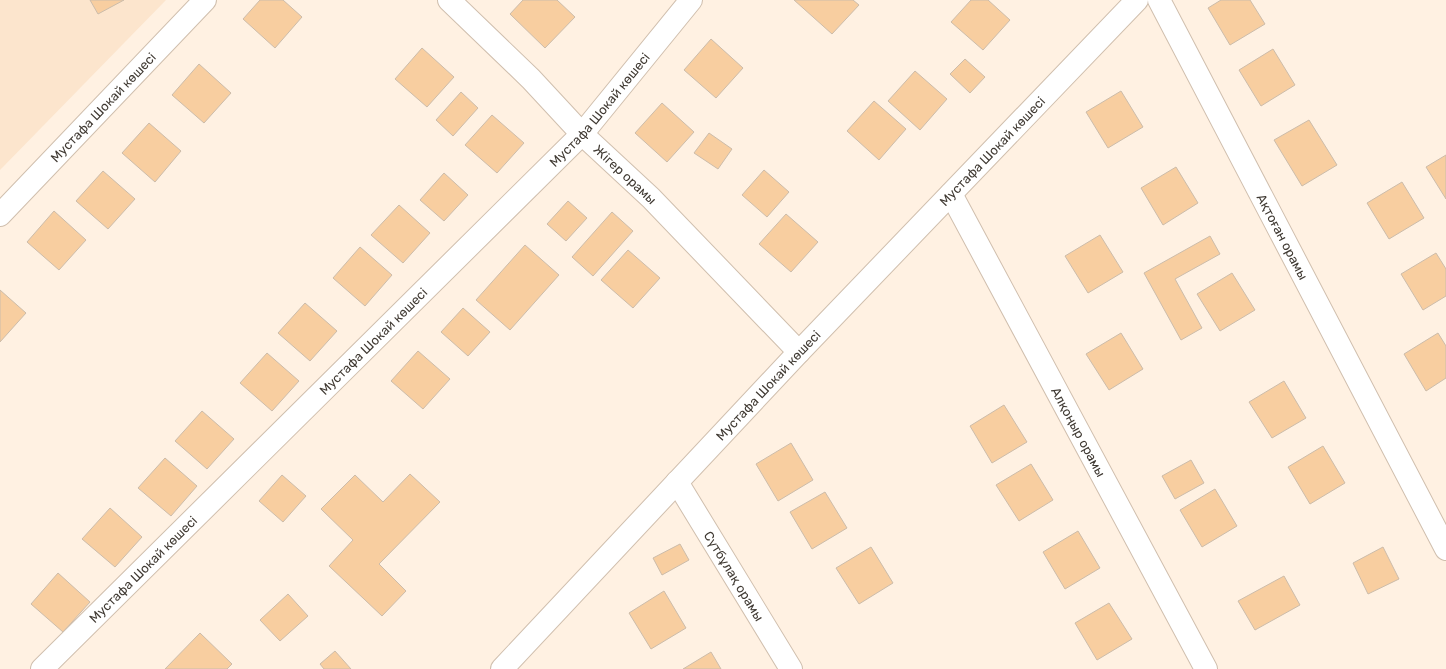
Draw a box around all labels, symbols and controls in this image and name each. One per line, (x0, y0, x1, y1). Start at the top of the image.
street label: Мустафа Шокай көшесі (48, 50, 159, 165)
street label: Мустафа Шокай көшесі (547, 50, 653, 170)
street label: Мустафа Шокай көшесі (937, 94, 1048, 209)
street label: Жігер орамы (591, 142, 660, 207)
street label: Ақтоған орамы (1254, 191, 1311, 282)
street label: Мустафа Шокай көшесі (316, 285, 430, 398)
street label: Мустафа Шокай көшесі (713, 327, 824, 444)
street label: Алқоңыр орамы (1048, 385, 1108, 480)
street label: Мустафа Шокай көшесі (86, 513, 200, 626)
street label: Cүтбұлақ орамы (701, 529, 767, 624)

